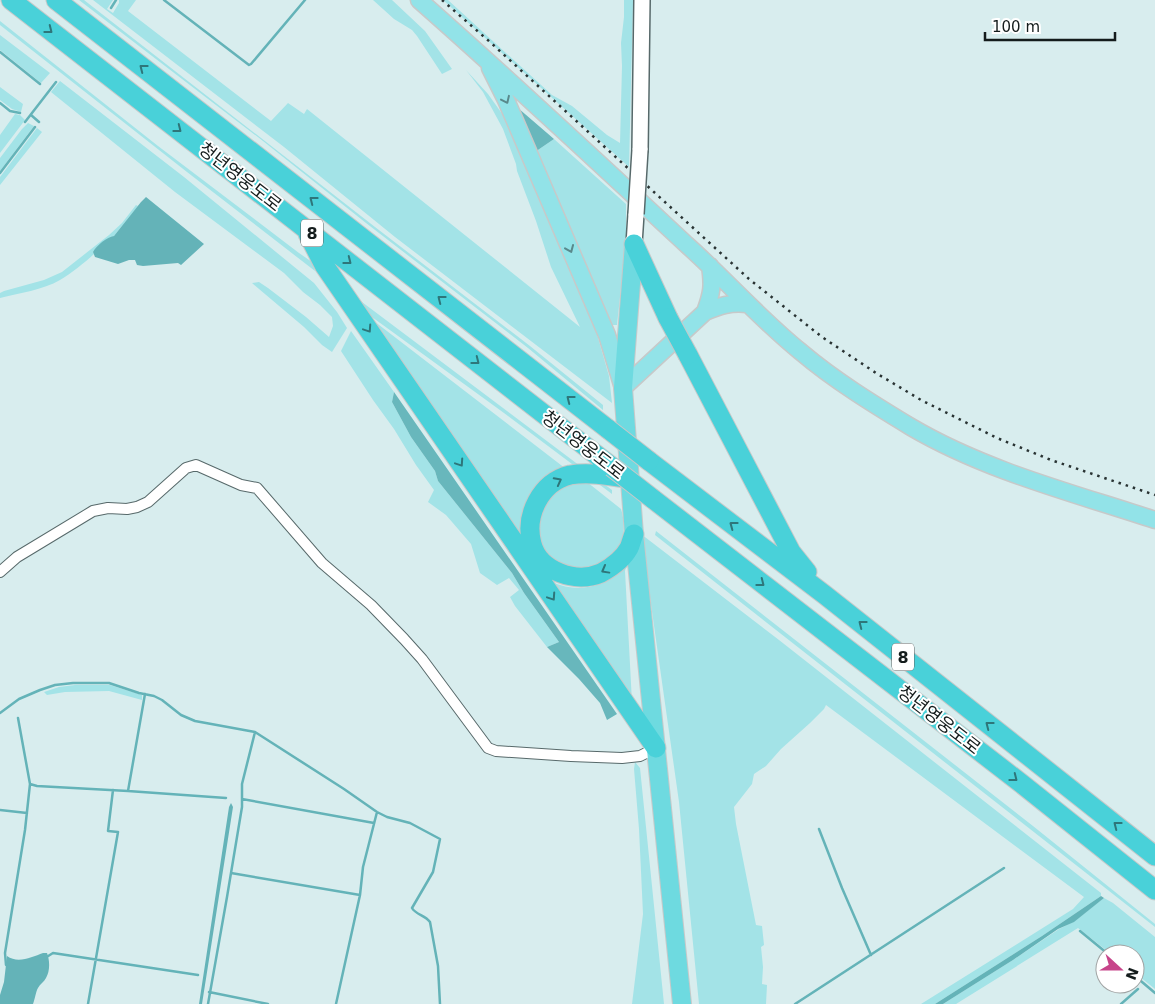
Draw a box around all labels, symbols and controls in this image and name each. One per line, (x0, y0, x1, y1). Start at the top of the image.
scale bar (985, 10, 1115, 42)
text: 100 m (992, 18, 1040, 36)
one-way arrow (43, 24, 52, 32)
one-way arrow (140, 65, 149, 73)
one-way arrow (499, 95, 510, 104)
one-way arrow (172, 124, 181, 132)
street label: 청년영웅도로 (195, 138, 286, 215)
one-way arrow (310, 197, 319, 205)
road number: 8 (301, 220, 323, 247)
one-way arrow (564, 244, 575, 253)
one-way arrow (342, 256, 351, 264)
one-way arrow (438, 297, 447, 305)
one-way arrow (362, 323, 371, 333)
one-way arrow (470, 356, 479, 364)
one-way arrow (566, 396, 575, 405)
street label: 청년영웅도로 (538, 406, 629, 483)
one-way arrow (454, 457, 463, 467)
one-way arrow (552, 477, 561, 487)
one-way arrow (730, 522, 739, 530)
one-way arrow (601, 564, 610, 574)
one-way arrow (755, 577, 764, 585)
one-way arrow (546, 591, 555, 601)
one-way arrow (859, 621, 868, 629)
road number: 8 (892, 644, 914, 670)
street label: 청년영웅도로 (894, 681, 985, 758)
one-way arrow (986, 722, 995, 730)
one-way arrow (1008, 773, 1017, 781)
one-way arrow (1114, 823, 1123, 831)
north arrow (1095, 944, 1145, 994)
text: N (1123, 965, 1142, 982)

